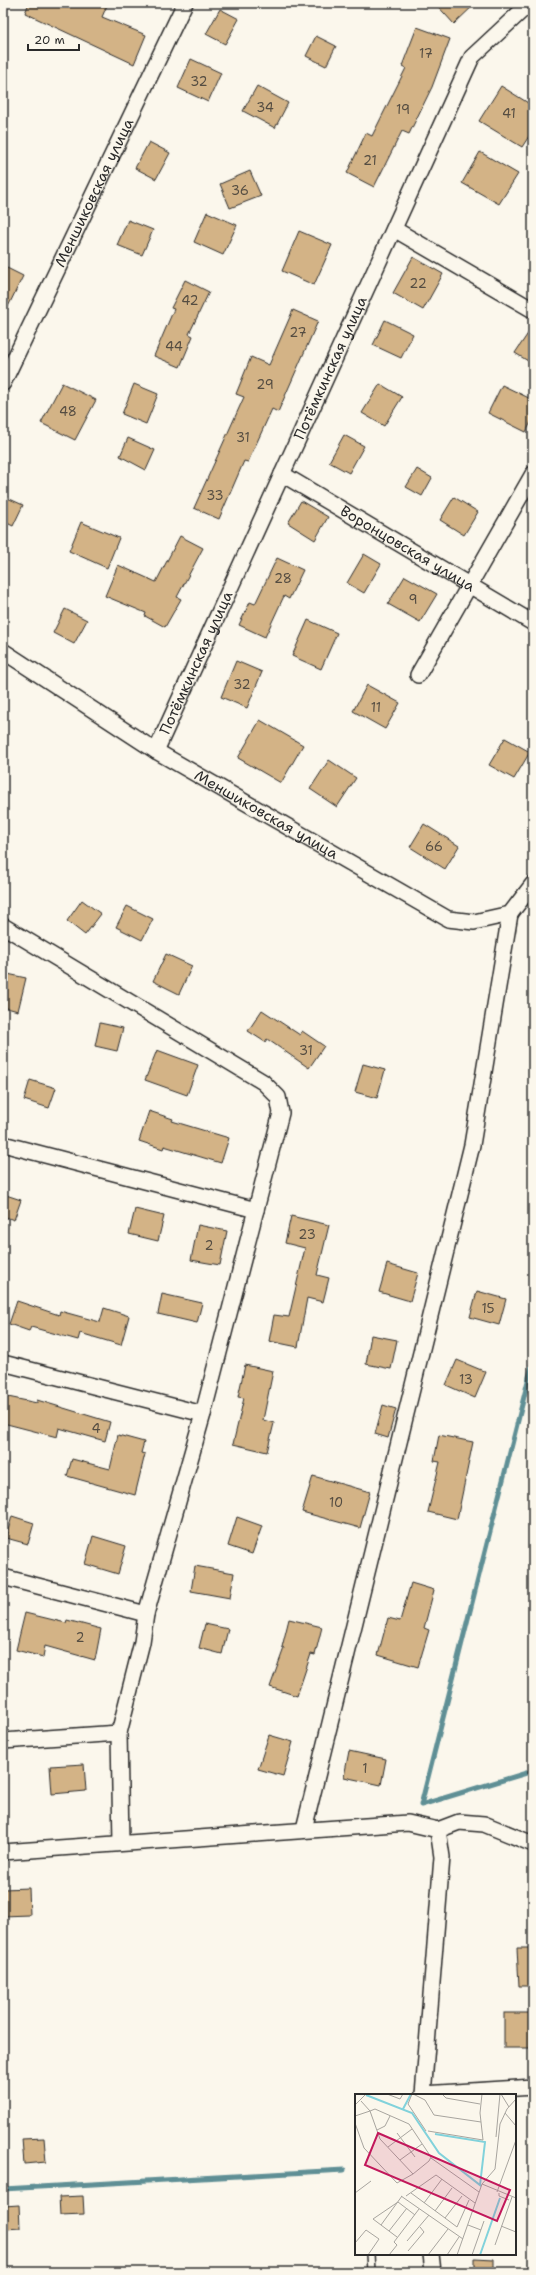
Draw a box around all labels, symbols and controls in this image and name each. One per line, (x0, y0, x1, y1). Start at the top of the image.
scale bar (28, 26, 79, 52)
text: 20 m (34, 32, 65, 48)
house number: 17 (419, 45, 433, 62)
house number: 32 (190, 73, 208, 90)
house number: 34 (256, 99, 274, 116)
house number: 19 (396, 101, 410, 118)
house number: 41 (502, 105, 516, 122)
street label: Меншиковская улица (50, 114, 139, 270)
house number: 21 (363, 152, 377, 169)
house number: 36 (231, 182, 249, 199)
house number: 22 (409, 275, 427, 292)
house number: 42 (181, 292, 199, 309)
street label: Потёмкинская улица (289, 292, 372, 443)
house number: 27 (289, 324, 307, 341)
house number: 44 (165, 338, 183, 355)
house number: 29 (256, 376, 274, 393)
house number: 48 (59, 403, 77, 420)
house number: 31 (236, 429, 250, 446)
house number: 33 (206, 487, 224, 504)
street label: Воронцовская улица (336, 501, 479, 597)
house number: 28 (274, 570, 292, 587)
street label: Потёмкинская улица (155, 587, 238, 738)
house number: 9 (408, 591, 418, 608)
house number: 32 (233, 676, 251, 693)
house number: 11 (371, 699, 381, 716)
street label: Меншиковская улица (191, 765, 342, 864)
house number: 66 (425, 838, 443, 855)
house number: 31 (299, 1042, 313, 1059)
house number: 23 (298, 1226, 316, 1243)
house number: 2 (204, 1237, 214, 1254)
house number: 15 (481, 1300, 495, 1317)
house number: 13 (459, 1371, 473, 1388)
house number: 4 (91, 1420, 101, 1437)
house number: 10 (329, 1494, 343, 1511)
house number: 2 (75, 1629, 85, 1646)
house number: 1 (362, 1760, 368, 1777)
inset map (355, 2094, 516, 2255)

